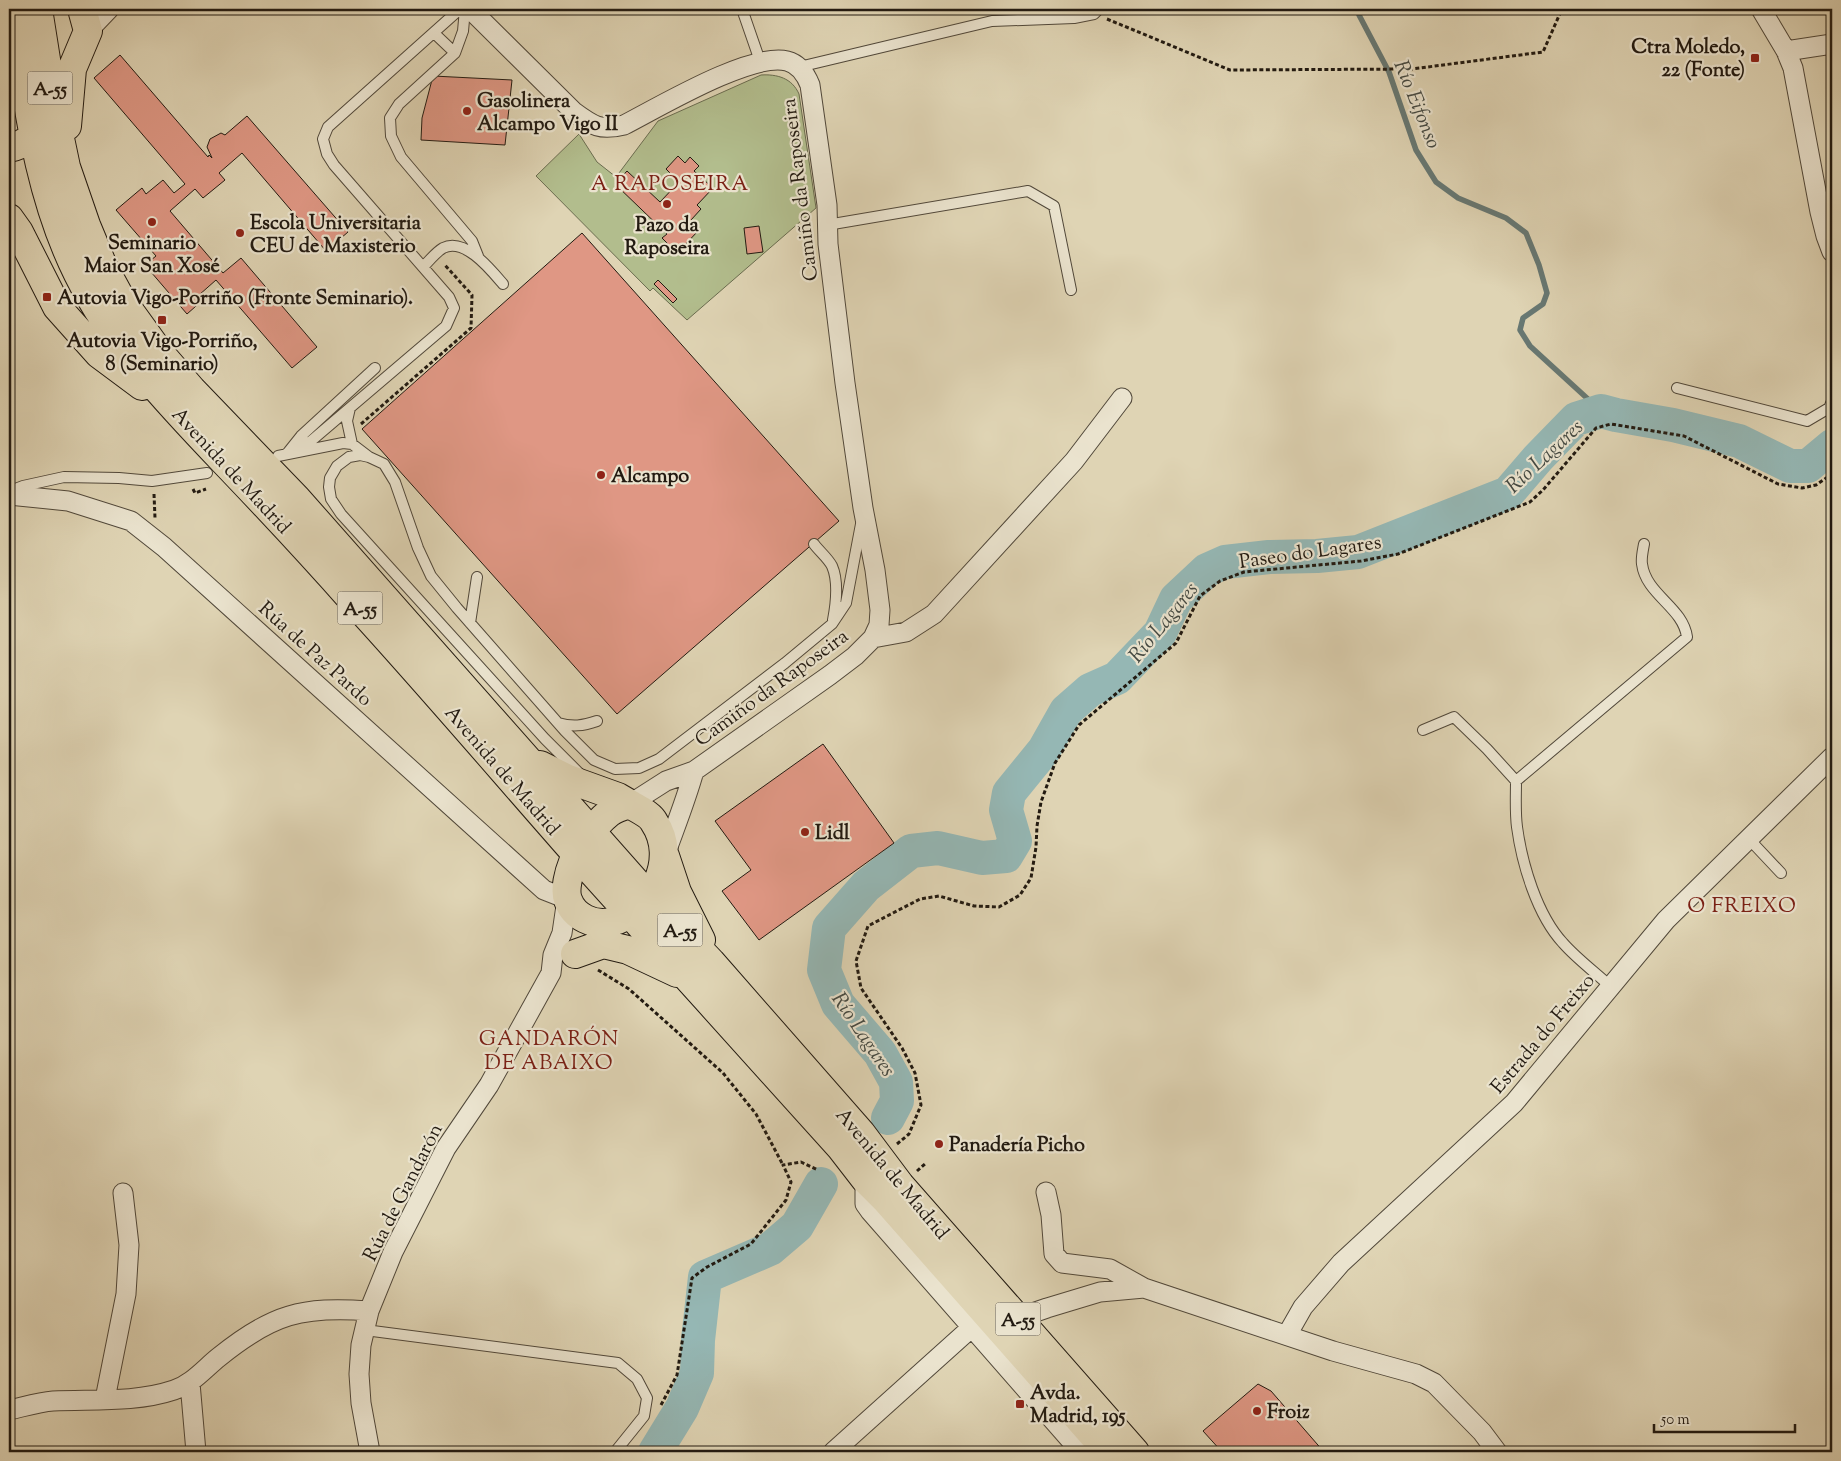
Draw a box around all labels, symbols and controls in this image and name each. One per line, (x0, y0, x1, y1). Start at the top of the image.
place label: Ctra Moledo, 22 (Fonte) (1631, 34, 1745, 86)
marker: Ctra Moledo, 22 (Fonte) (1749, 52, 1761, 64)
water label: Río Eifonso (1385, 56, 1447, 153)
road number: A-55 (28, 72, 72, 105)
place label: Gasolinera Alcampo Vigo II (477, 88, 618, 140)
street label: Camiño da Raposeira (776, 97, 827, 283)
marker: Gasolinera Alcampo Vigo II (461, 105, 473, 117)
district label: A RAPOSEIRA (591, 170, 749, 200)
marker: Pazo da Raposeira (661, 198, 673, 210)
place label: Escola Universitaria CEU de Maxisterio (250, 210, 422, 262)
place label: Pazo da Raposeira (625, 212, 710, 264)
marker: Seminario Maior San Xosé (146, 216, 158, 228)
marker: Escola Universitaria CEU de Maxisterio (234, 227, 246, 239)
place label: Seminario Maior San Xosé (84, 230, 220, 282)
place label: Autovia Vigo-Porriño (Fronte Seminario). (57, 285, 413, 314)
marker: Autovia Vigo-Porriño (Fronte Seminario). (41, 291, 53, 303)
marker: Autovia Vigo-Porriño, 8 (Seminario) (156, 314, 168, 326)
place label: Autovia Vigo-Porriño, 8 (Seminario) (67, 328, 257, 380)
street label: Avenida de Madrid (164, 402, 297, 542)
water label: Río Lagares (1500, 414, 1591, 501)
place label: Alcampo (611, 463, 689, 492)
marker: Alcampo (595, 469, 607, 481)
street label: Paseo do Lagares (1237, 529, 1383, 578)
water label: Río Lagares (1123, 576, 1207, 670)
road number: A-55 (338, 592, 382, 624)
street label: Rúa de Paz Pardo (251, 596, 378, 714)
street label: Camiño da Raposeira (690, 623, 855, 755)
street label: Avenida de Madrid (436, 700, 566, 843)
place label: Lidl (815, 820, 850, 849)
marker: Lidl (799, 826, 811, 838)
district label: O FREIXO (1687, 892, 1797, 922)
road number: A-55 (658, 914, 702, 946)
street label: Estrada do Freixo (1485, 968, 1603, 1101)
water label: Río Lagares (823, 987, 902, 1083)
district label: GANDARÓN DE ABAIXO (479, 1025, 619, 1079)
street label: Avenida de Madrid (827, 1102, 955, 1247)
street label: Rúa de Gandarón (357, 1119, 452, 1267)
place label: Panadería Picho (949, 1132, 1085, 1161)
marker: Panadería Picho (933, 1138, 945, 1150)
road number: A-55 (996, 1302, 1040, 1336)
place label: Avda. Madrid, 195 (1030, 1380, 1126, 1432)
marker: Avda. Madrid, 195 (1014, 1398, 1026, 1410)
place label: Froiz (1267, 1399, 1310, 1428)
scale bar (1654, 1401, 1795, 1433)
marker: Froiz (1251, 1405, 1263, 1417)
text: 50 m (1660, 1410, 1690, 1431)

